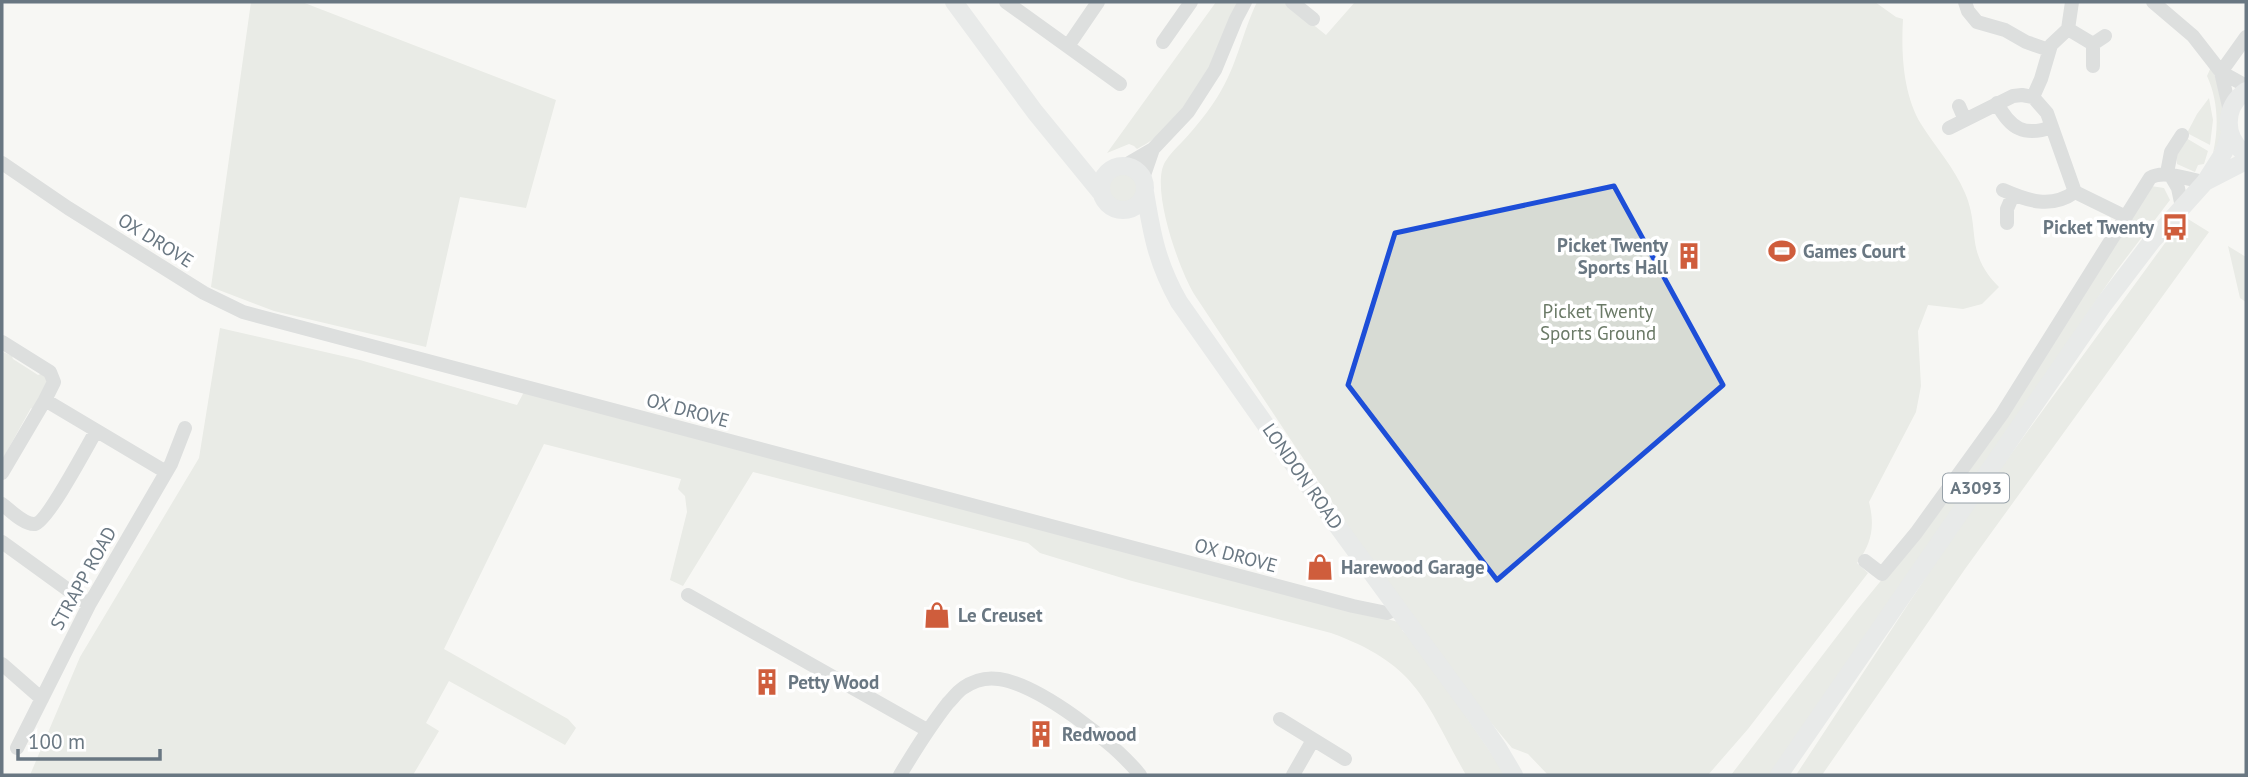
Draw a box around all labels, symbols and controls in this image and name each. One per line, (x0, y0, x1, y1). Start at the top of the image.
street label: OX DROVE (114, 207, 198, 273)
bus stop icon: Picket Twenty (2160, 212, 2190, 242)
place label: Picket Twenty (2043, 215, 2155, 239)
place label: Picket Twenty Sports Hall (1557, 233, 1669, 279)
sports icon: Games Court (1767, 236, 1797, 266)
place label: Games Court (1803, 239, 1906, 263)
building icon: Picket Twenty Sports Hall (1674, 241, 1704, 271)
park label: Picket Twenty Sports Ground (1540, 299, 1656, 345)
street label: OX DROVE (644, 387, 732, 433)
street label: LONDON ROAD (1258, 418, 1348, 534)
road number: A3093 (1943, 474, 2009, 502)
street label: STRAPP ROAD (45, 522, 121, 634)
street label: OX DROVE (1192, 532, 1280, 578)
shop icon: Harewood Garage (1305, 552, 1335, 582)
place label: Harewood Garage (1341, 555, 1485, 579)
shop icon: Le Creuset (922, 600, 952, 630)
place label: Le Creuset (958, 603, 1043, 627)
building icon: Petty Wood (752, 667, 782, 697)
place label: Petty Wood (788, 670, 879, 694)
scale bar (18, 718, 159, 762)
building icon: Redwood (1026, 719, 1056, 749)
place label: Redwood (1062, 722, 1137, 746)
text: 100 m (28, 728, 85, 755)

